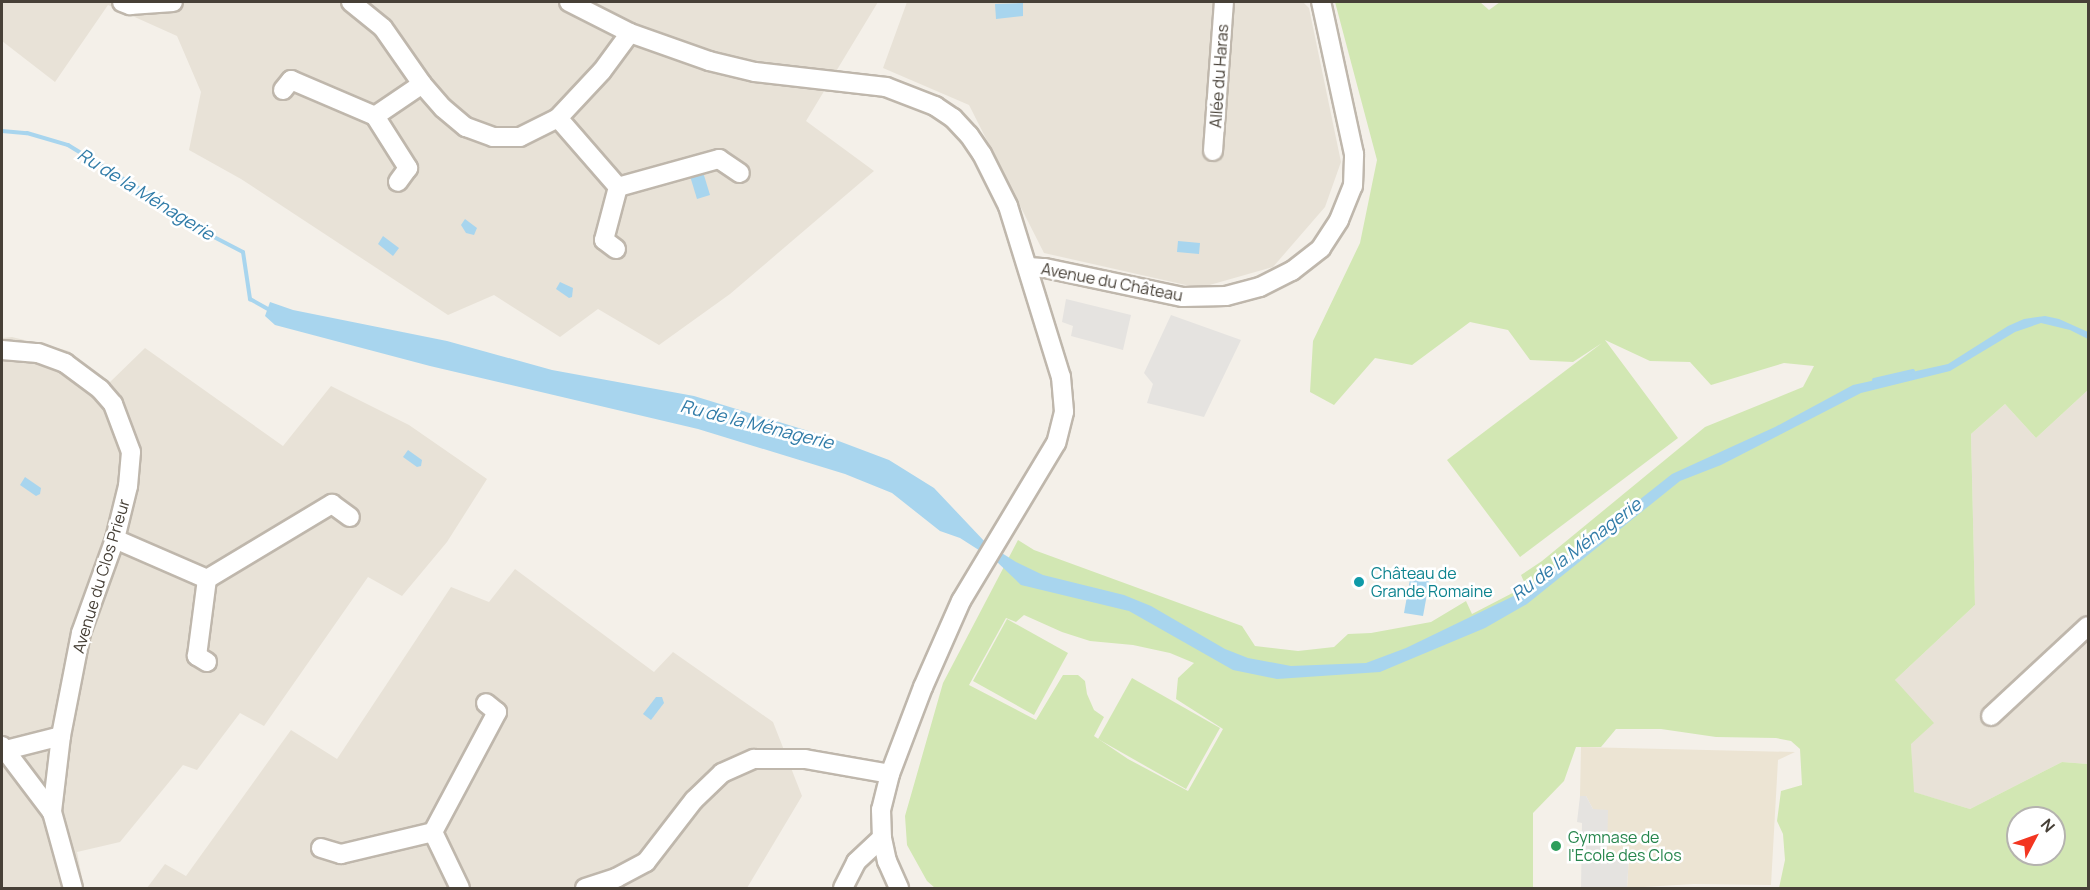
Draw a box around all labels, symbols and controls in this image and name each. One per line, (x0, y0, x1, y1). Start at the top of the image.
street label: Allée du Haras (1206, 23, 1232, 129)
water label: Ru de la Ménagerie (74, 143, 218, 245)
street label: Avenue du Château (1040, 259, 1184, 305)
water label: Ru de la Ménagerie (678, 395, 836, 453)
water label: Ru de la Ménagerie (1507, 493, 1645, 605)
street label: Avenue du Clos Prieur (68, 497, 134, 655)
place label: Château de Grande Romaine (1371, 563, 1493, 601)
marker: Château de Grande Romaine (1352, 575, 1366, 589)
north arrow (2006, 806, 2066, 866)
text: N (2036, 814, 2060, 837)
place label: Gymnase de l'Ecole des Clos (1568, 827, 1682, 865)
marker: Gymnase de l'Ecole des Clos (1549, 839, 1563, 853)

